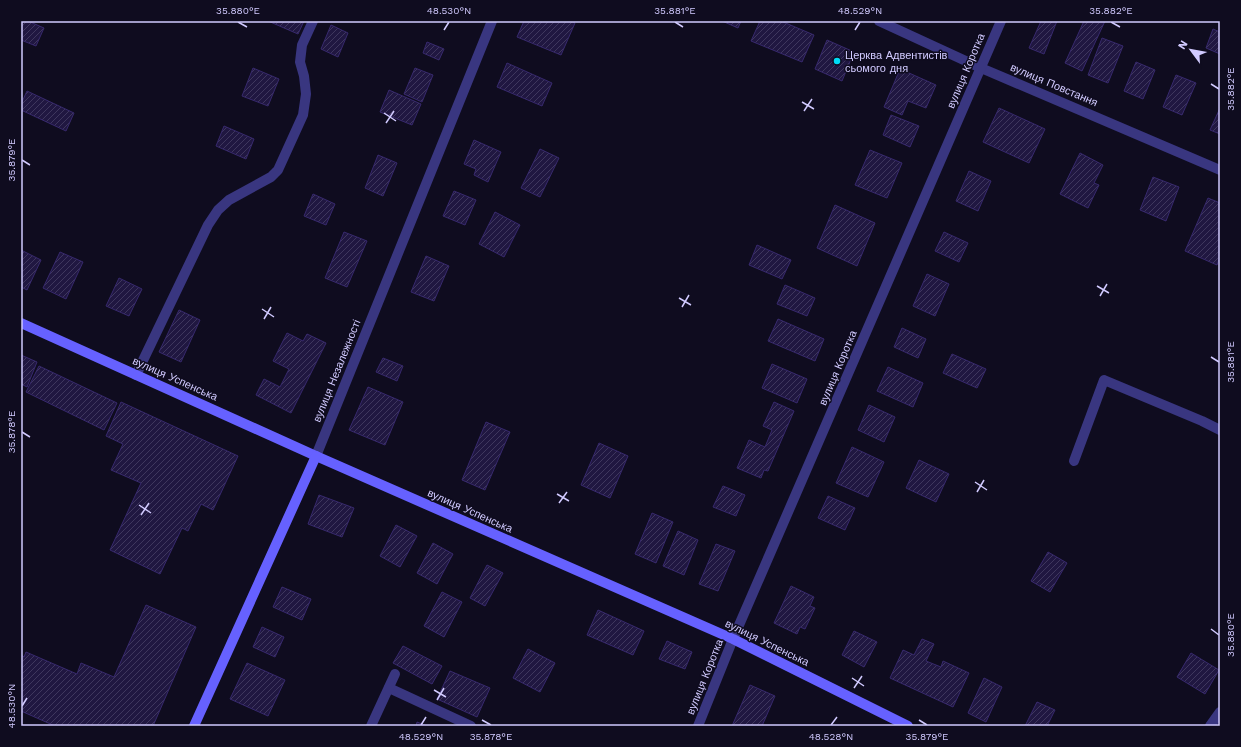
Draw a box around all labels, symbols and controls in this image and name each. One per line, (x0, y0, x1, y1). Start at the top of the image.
text: 35.880°E (216, 5, 260, 16)
text: 48.530°N (427, 5, 471, 16)
text: 35.881°E (654, 5, 696, 16)
text: 48.529°N (838, 5, 882, 16)
text: 35.882°E (1089, 5, 1133, 16)
north arrow (1171, 30, 1211, 70)
street label: вулиця Коротка (944, 31, 988, 110)
text: N (1175, 38, 1191, 52)
place label: Церква Адвентистів сьомого дня (845, 49, 948, 75)
marker: Церква Адвентистів сьомого дня (832, 56, 842, 66)
street label: вулиця Повстання (1008, 61, 1100, 109)
text: 35.882°E (1225, 67, 1236, 111)
text: 35.879°E (6, 139, 17, 181)
street label: вулиця Незалежності (310, 318, 364, 424)
street label: вулиця Коротка (816, 328, 860, 407)
text: 35.881°E (1225, 341, 1236, 383)
street label: вулиця Успенська (130, 354, 220, 404)
text: 35.878°E (6, 411, 17, 453)
street label: вулиця Успенська (425, 486, 515, 536)
text: 35.880°E (1225, 613, 1236, 657)
street label: вулиця Успенська (723, 617, 812, 669)
street label: вулиця Коротка (684, 637, 726, 717)
text: 48.530°N (6, 684, 17, 728)
text: 48.529°N (399, 731, 443, 742)
text: 35.878°E (470, 731, 512, 742)
text: 48.528°N (809, 731, 853, 742)
text: 35.879°E (906, 731, 948, 742)

